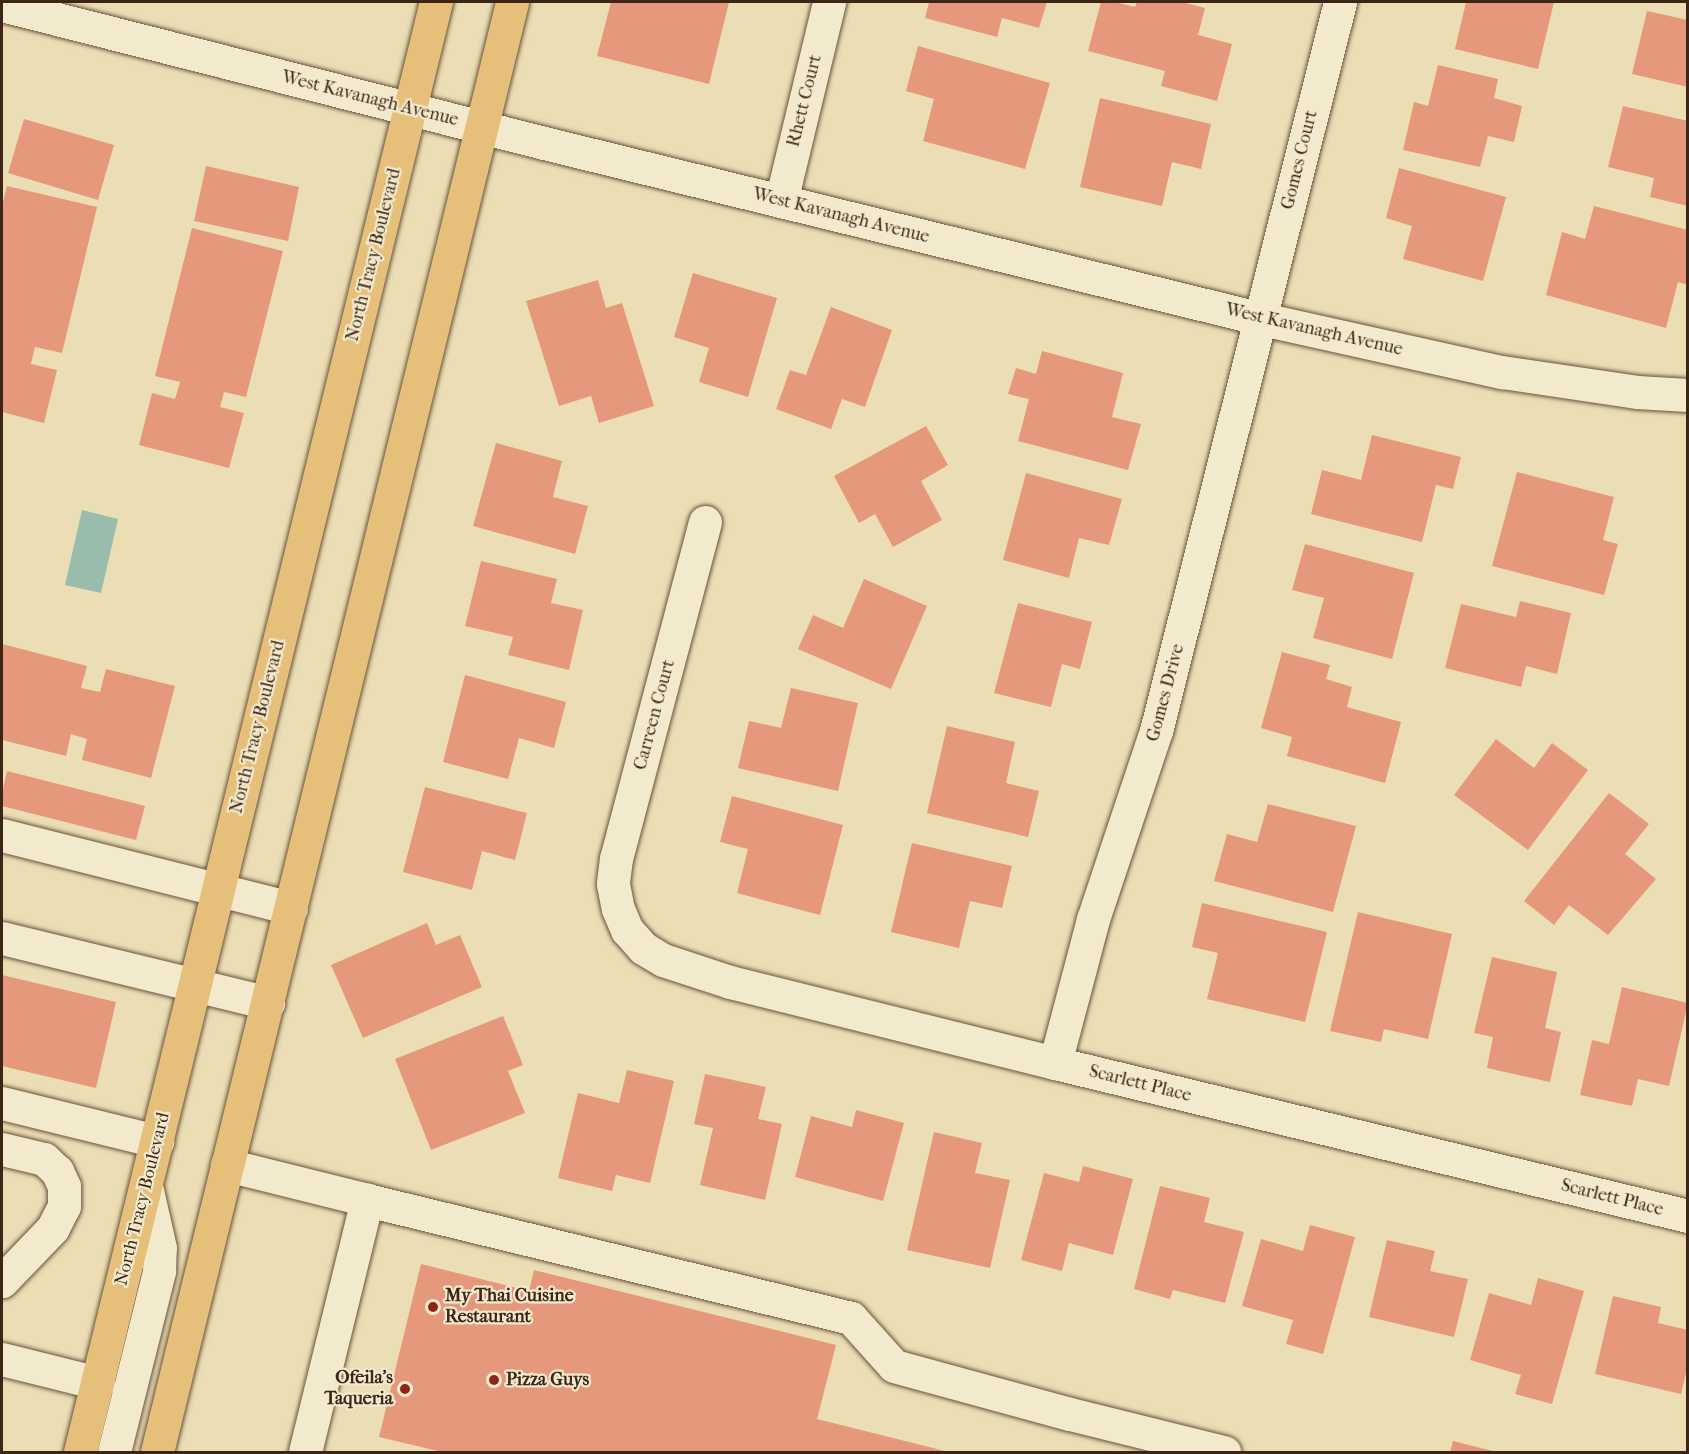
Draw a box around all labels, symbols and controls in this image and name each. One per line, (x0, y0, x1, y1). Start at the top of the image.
street label: Rhett Court (783, 53, 827, 149)
street label: West Kavanagh Avenue (279, 67, 461, 131)
street label: Gomes Court (1277, 108, 1323, 212)
street label: North Tracy Boulevard (342, 166, 406, 344)
street label: West Kavanagh Avenue (750, 184, 932, 248)
street label: West Kavanagh Avenue (1223, 299, 1405, 361)
street label: North Tracy Boulevard (226, 638, 290, 816)
street label: Gomes Drive (1143, 642, 1189, 744)
street label: Carreen Court (630, 658, 680, 772)
street label: Scarlett Place (1087, 1061, 1193, 1107)
street label: North Tracy Boulevard (111, 1110, 175, 1288)
street label: Scarlett Place (1559, 1175, 1665, 1221)
place label: My Thai Cuisine Restaurant (445, 1286, 574, 1328)
marker: My Thai Cuisine Restaurant (426, 1300, 440, 1314)
place label: Ofeila's Taqueria (324, 1368, 393, 1410)
place label: Pizza Guys (506, 1369, 589, 1391)
marker: Pizza Guys (487, 1373, 501, 1387)
marker: Ofeila's Taqueria (398, 1382, 412, 1396)

